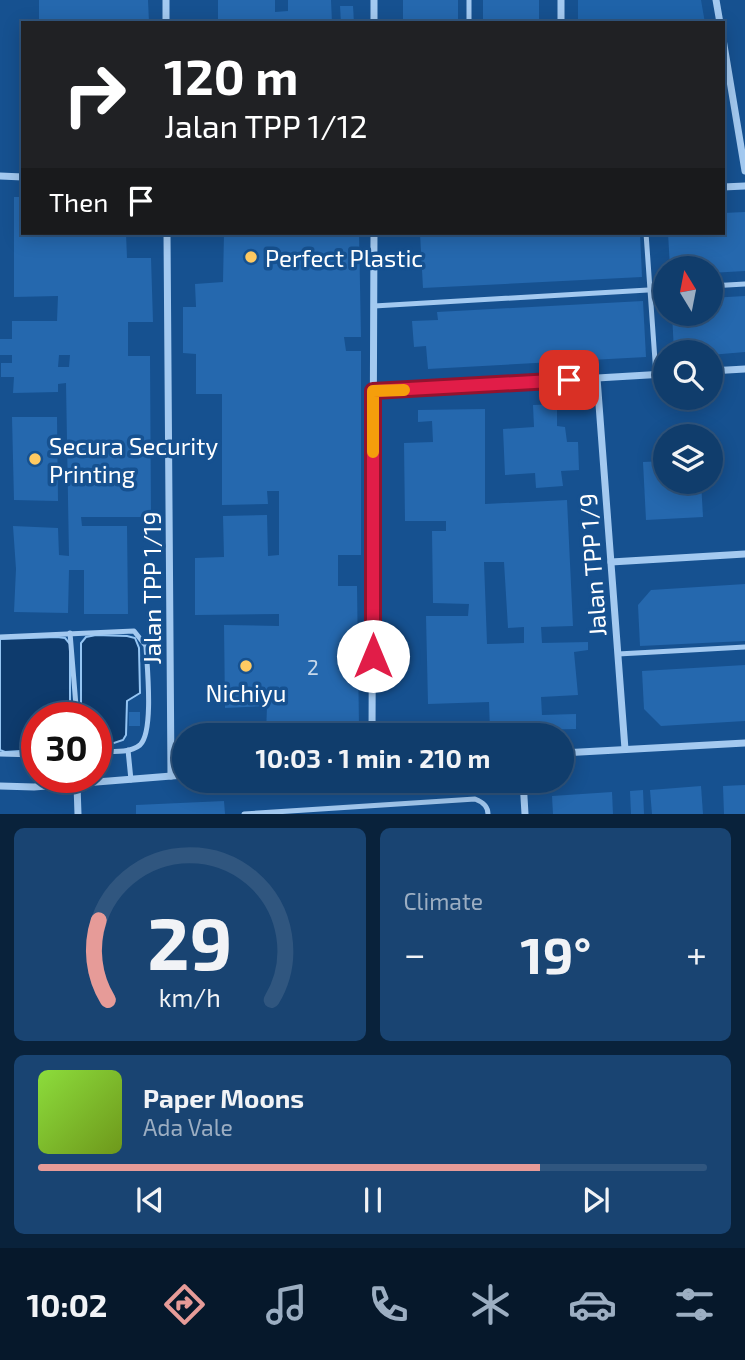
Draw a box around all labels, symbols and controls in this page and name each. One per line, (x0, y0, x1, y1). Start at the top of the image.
text: 120 m (164, 46, 298, 105)
icon: right (49, 49, 140, 140)
text: Jalan TPP 1/12 (164, 106, 367, 144)
icon: arrive (122, 182, 160, 220)
text: Then (49, 186, 108, 217)
place label: Perfect Plastic (265, 243, 423, 272)
marker: Perfect Plastic (243, 249, 259, 265)
north arrow (653, 256, 723, 326)
map controls (653, 256, 723, 494)
button: search (653, 340, 723, 410)
pin (539, 350, 599, 410)
icon: arrive (550, 361, 588, 399)
button: layers (653, 424, 723, 494)
place label: Secura Security Printing (49, 431, 218, 488)
marker: Secura Security Printing (27, 451, 43, 467)
street label: Jalan TPP 1/9 (573, 493, 611, 637)
street label: Jalan TPP 1/19 (137, 512, 166, 664)
position arrow (336, 619, 410, 693)
house number: 2 (307, 654, 319, 679)
marker: Nichiyu (238, 658, 254, 674)
place label: Nichiyu (206, 678, 286, 707)
speed limit sign: 30 (21, 702, 112, 793)
text: 10:03 · 1 min · 210 m (256, 742, 490, 773)
text: Climate (404, 887, 483, 915)
text: 29 (147, 898, 232, 986)
text: 19° (520, 922, 591, 984)
text: − (404, 930, 426, 976)
text: + (686, 930, 707, 976)
text: km/h (159, 982, 221, 1012)
text: Paper Moons (143, 1082, 304, 1113)
text: Ada Vale (143, 1113, 233, 1141)
icon: previous (131, 1181, 169, 1219)
icon: pause (354, 1181, 392, 1219)
icon: next (577, 1181, 615, 1219)
icon: directions (160, 1280, 209, 1329)
icon: music (262, 1280, 311, 1329)
icon: phone (364, 1280, 413, 1329)
icon: climate (466, 1280, 515, 1329)
icon: car (568, 1280, 617, 1329)
icon: filters (670, 1280, 719, 1329)
text: 10:02 (26, 1285, 107, 1323)

